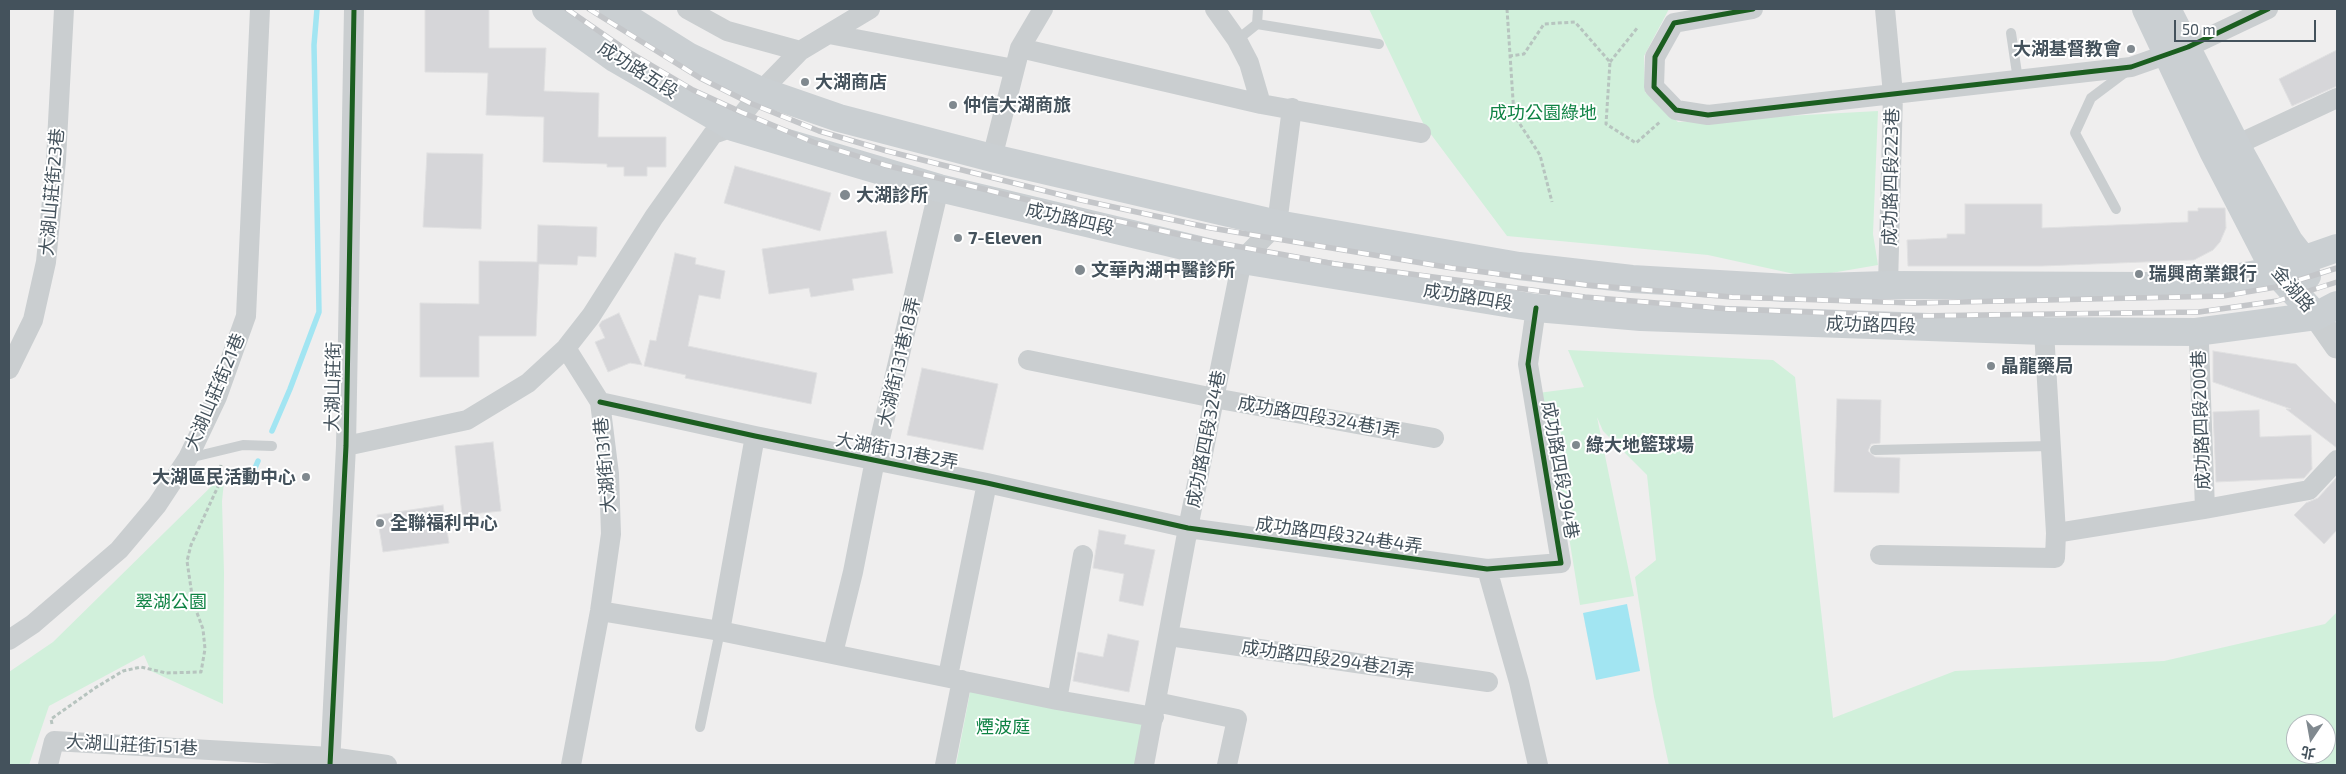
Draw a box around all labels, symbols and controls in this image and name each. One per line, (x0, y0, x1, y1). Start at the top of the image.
scale bar (2176, 10, 2318, 42)
text: 50 m (2182, 20, 2216, 38)
street label: 成功路五段 (594, 37, 682, 103)
place label: 大湖基督教會 (2013, 38, 2121, 60)
marker: 大湖基督教會 (2125, 43, 2137, 55)
place label: 大湖商店 (815, 71, 887, 93)
marker: 大湖商店 (799, 76, 811, 88)
place label: 仲信大湖商旅 (963, 94, 1071, 116)
marker: 仲信大湖商旅 (947, 99, 959, 111)
park label: 成功公園綠地 (1489, 102, 1597, 124)
street label: 成功路四段223巷 (1879, 108, 1903, 246)
street label: 大湖山莊街23巷 (36, 127, 68, 257)
place label: 大湖診所 (856, 184, 928, 206)
marker: 大湖診所 (838, 188, 852, 202)
street label: 成功路四段 (1024, 198, 1116, 240)
place label: 7-Eleven (968, 227, 1042, 249)
marker: 7-Eleven (952, 232, 964, 244)
place label: 文華內湖中醫診所 (1091, 259, 1235, 281)
street label: 金湖路 (2267, 262, 2319, 316)
marker: 文華內湖中醫診所 (1073, 263, 1087, 277)
place label: 瑞興商業銀行 (2149, 263, 2257, 285)
marker: 瑞興商業銀行 (2133, 268, 2145, 280)
street label: 成功路四段 (1422, 279, 1514, 315)
street label: 大湖街131巷18弄 (874, 295, 924, 429)
street label: 成功路四段 (1826, 313, 1916, 337)
street label: 大湖山莊街21巷 (181, 330, 249, 454)
street label: 大湖山莊街 (321, 342, 345, 432)
street label: 成功路四段200巷 (2188, 350, 2214, 490)
place label: 晶龍藥局 (2001, 355, 2073, 377)
marker: 晶龍藥局 (1985, 360, 1997, 372)
street label: 成功路四段324巷 (1182, 369, 1230, 509)
street label: 成功路四段324巷1弄 (1236, 392, 1402, 442)
street label: 成功路四段294巷 (1537, 399, 1583, 541)
street label: 大湖街131巷 (590, 416, 620, 514)
street label: 大湖街131巷2弄 (834, 429, 960, 473)
place label: 綠大地籃球場 (1586, 434, 1694, 456)
marker: 綠大地籃球場 (1570, 439, 1582, 451)
place label: 大湖區民活動中心 (152, 466, 296, 488)
marker: 大湖區民活動中心 (300, 471, 312, 483)
place label: 全聯福利中心 (390, 512, 498, 534)
street label: 成功路四段324巷4弄 (1254, 513, 1424, 557)
marker: 全聯福利中心 (374, 517, 386, 529)
park label: 翠湖公園 (135, 591, 207, 613)
street label: 成功路四段294巷21弄 (1240, 636, 1416, 682)
north arrow (2286, 714, 2336, 764)
park label: 煙波庭 (976, 716, 1030, 738)
street label: 大湖山莊街151巷 (66, 731, 198, 759)
text: 北 (2299, 743, 2317, 763)

